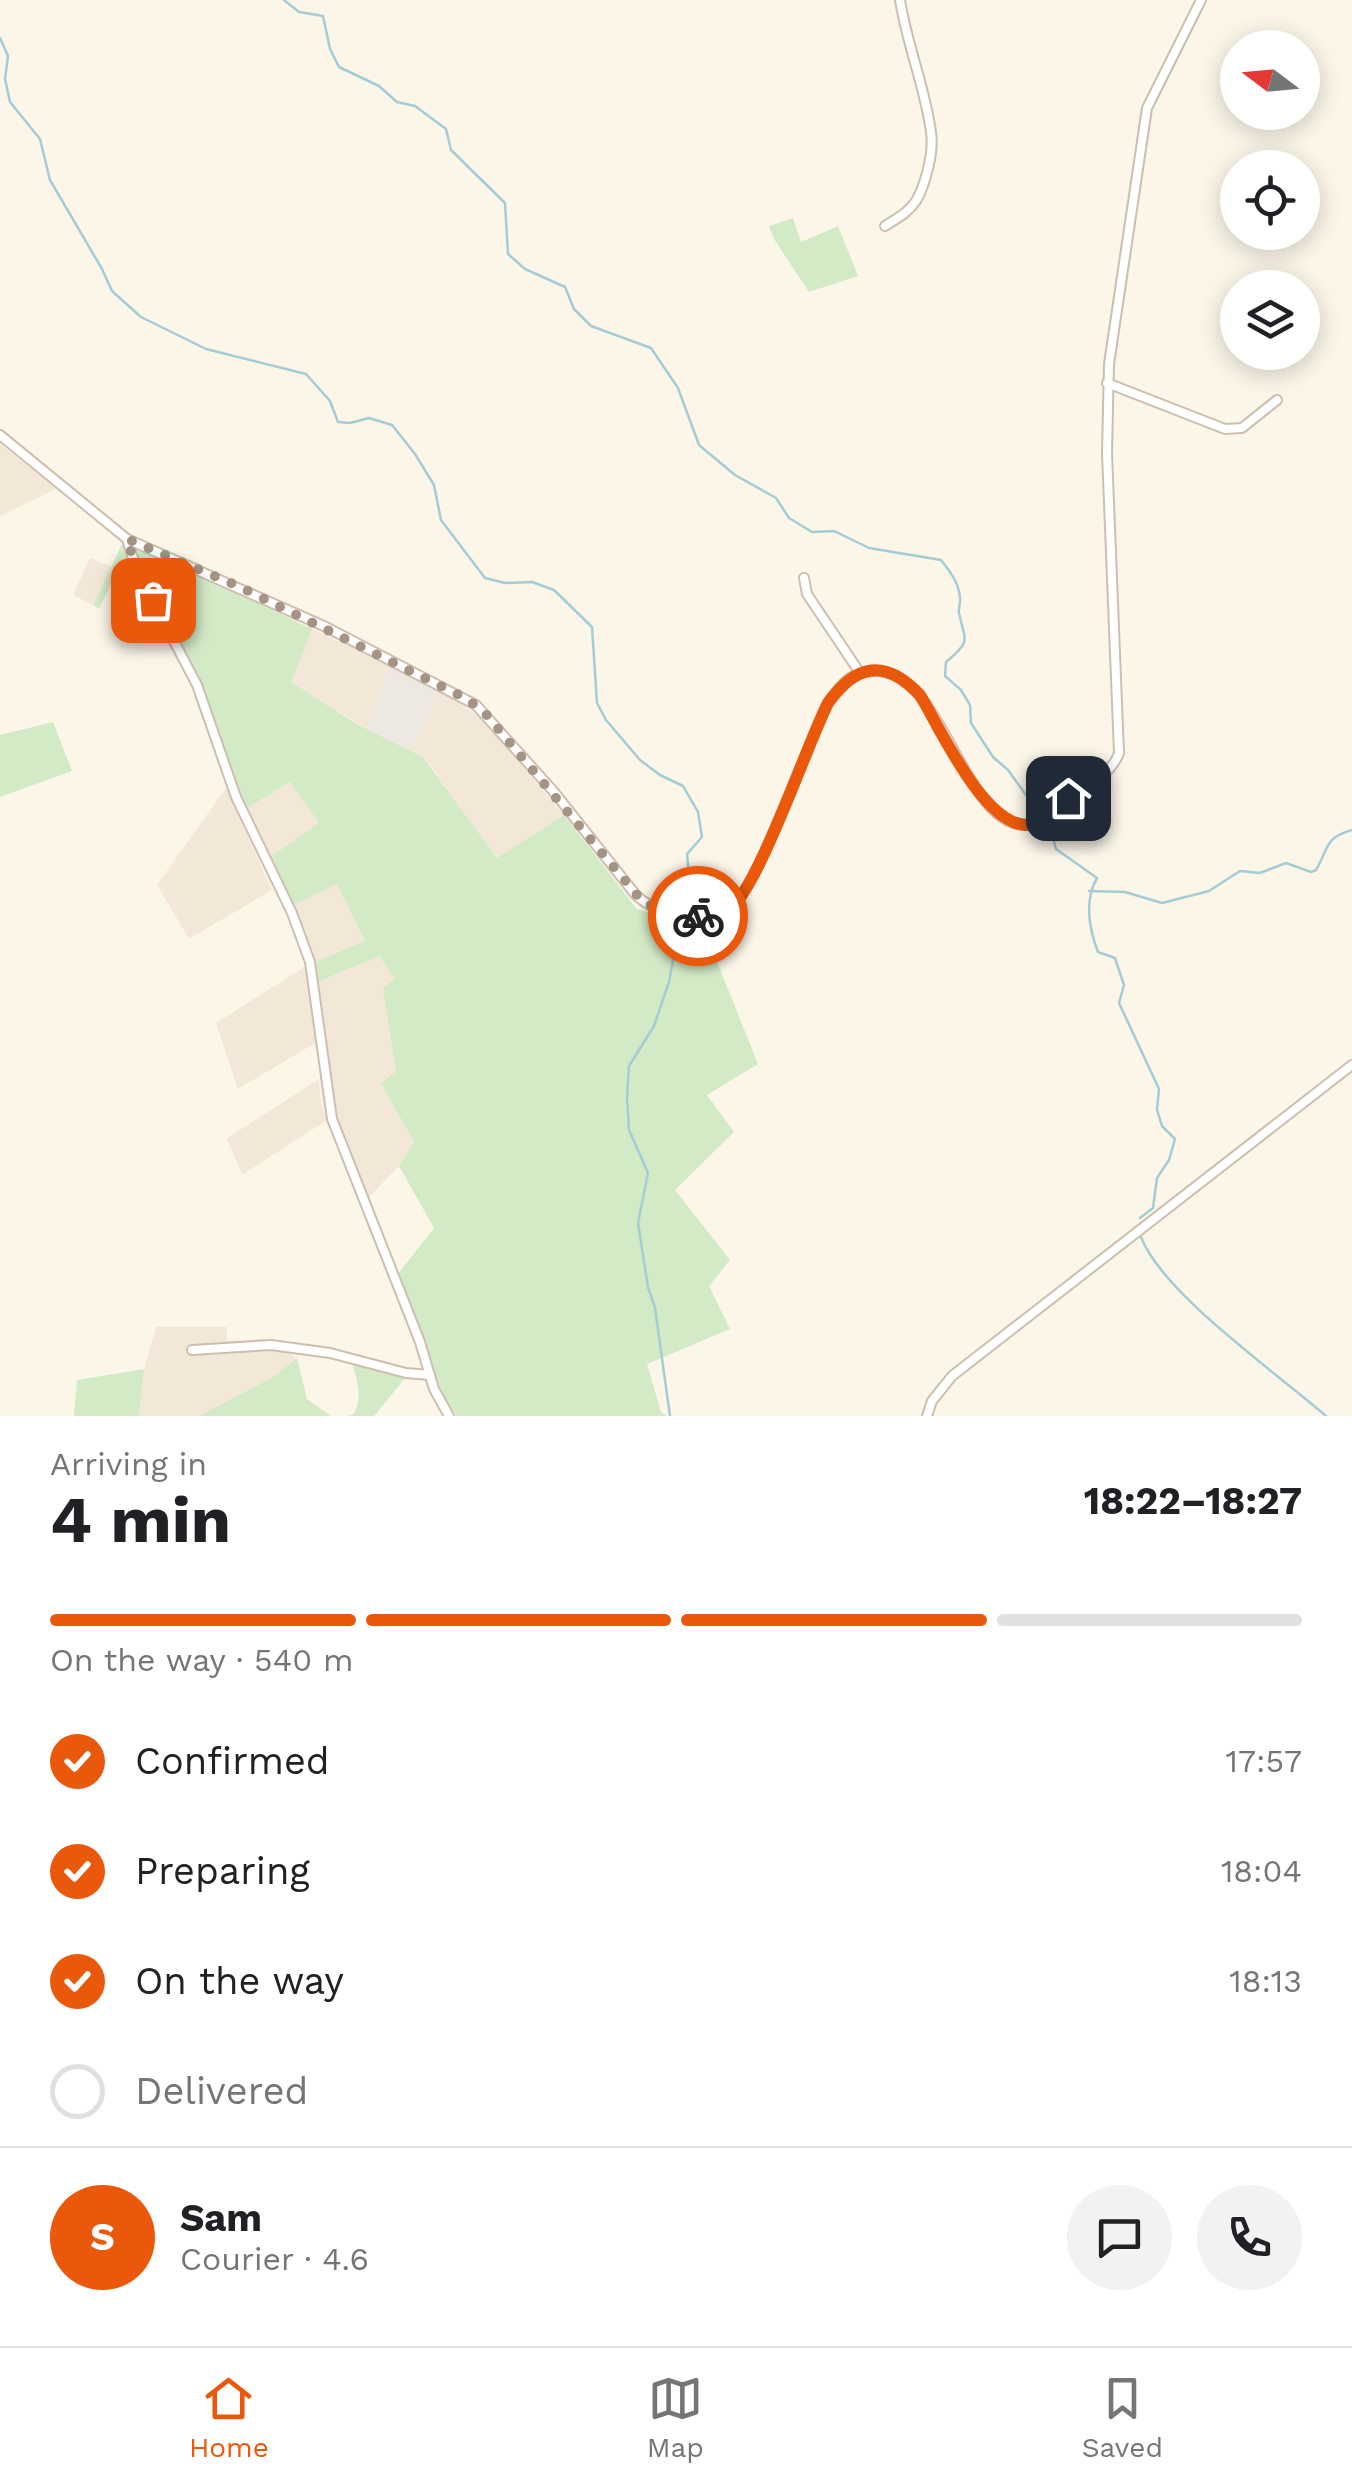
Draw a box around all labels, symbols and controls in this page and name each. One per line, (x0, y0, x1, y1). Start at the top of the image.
north arrow (1220, 30, 1320, 130)
map controls (1220, 30, 1320, 370)
button: locate (1220, 150, 1320, 250)
button: layers (1220, 270, 1320, 370)
pin (111, 558, 196, 643)
icon: bag (126, 573, 181, 628)
pin (1026, 756, 1111, 841)
icon: home (1041, 771, 1096, 826)
courier (648, 866, 748, 966)
icon: bike (671, 889, 726, 944)
text: Arriving in (50, 1445, 207, 1483)
text: 18:22–18:27 (1084, 1479, 1302, 1523)
text: 4 min (50, 1482, 231, 1558)
text: On the way · 540 m (50, 1641, 354, 1679)
icon: check (50, 1734, 105, 1789)
text: Confirmed (135, 1739, 330, 1783)
text: 17:57 (1226, 1742, 1302, 1780)
icon: check (50, 1844, 105, 1899)
text: Preparing (135, 1849, 310, 1893)
text: 18:04 (1221, 1852, 1302, 1890)
icon: check (50, 1954, 105, 2009)
text: On the way (135, 1959, 344, 2003)
text: 18:13 (1229, 1962, 1302, 2000)
text: Delivered (135, 2069, 308, 2113)
button: chat (1067, 2185, 1172, 2290)
button: phone (1197, 2185, 1302, 2290)
text: Sam (180, 2196, 262, 2240)
text: S (90, 2215, 115, 2259)
text: Courier · 4.6 (180, 2240, 369, 2278)
tab: Home (189, 2371, 269, 2464)
tab: Map (647, 2371, 704, 2464)
tab: Saved (1082, 2371, 1163, 2464)

